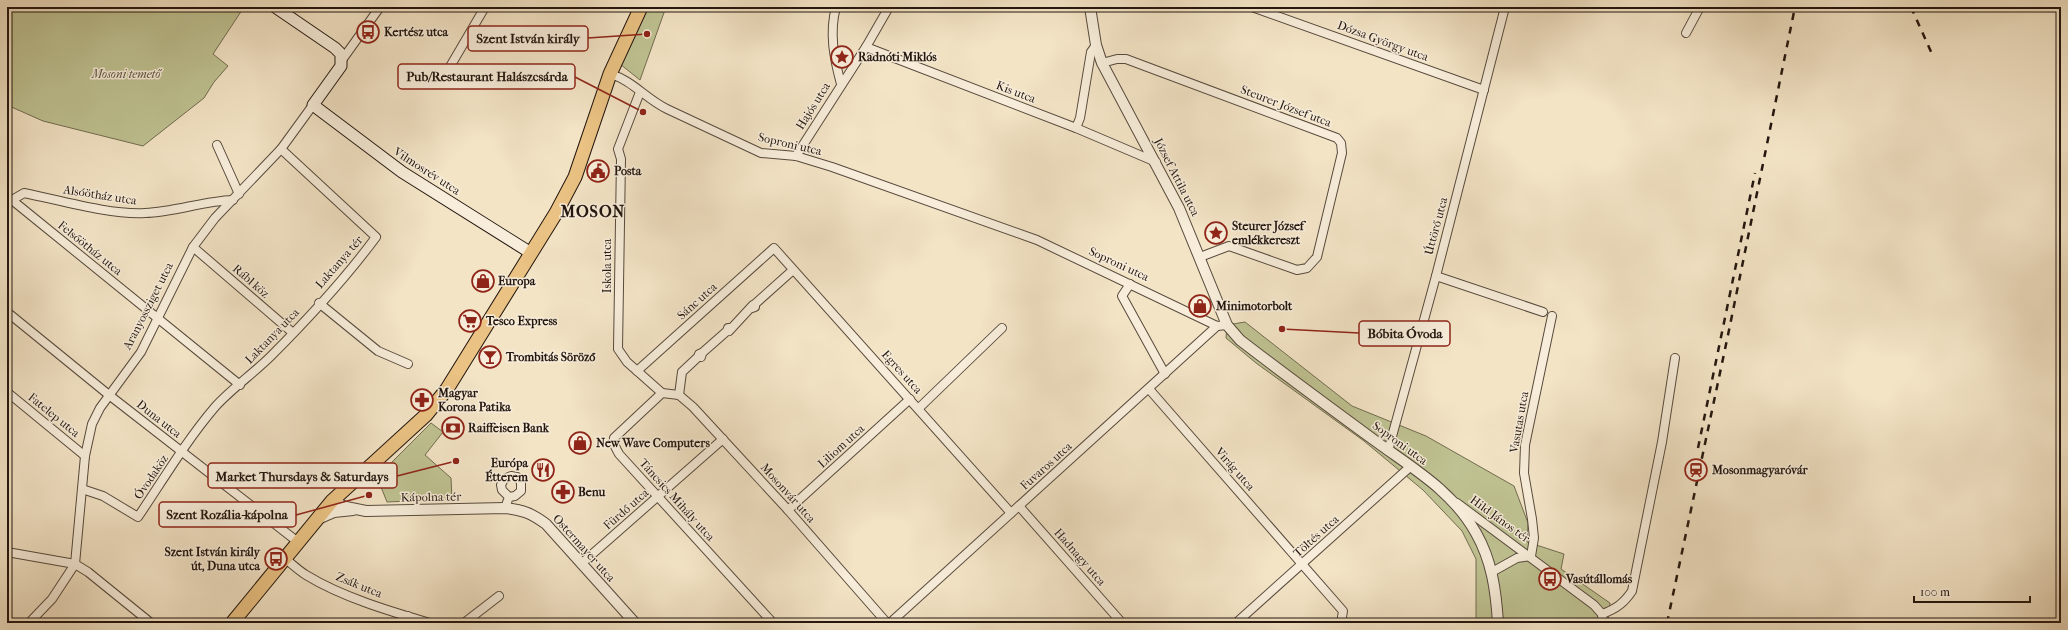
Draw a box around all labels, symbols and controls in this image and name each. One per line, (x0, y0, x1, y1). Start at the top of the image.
street label: Dózsa György utca (1335, 18, 1431, 64)
bus stop icon: Kertész utca (355, 19, 381, 45)
place label: Kertész utca (384, 25, 448, 39)
callout: Szent István király (468, 26, 588, 51)
text: Szent István király (476, 31, 581, 47)
place icon: Radnóti Miklós (829, 44, 855, 70)
place label: Radnóti Miklós (858, 50, 937, 64)
callout: Pub/Restaurant Halászcsárda (398, 64, 575, 89)
park label: Mosoni temető (91, 67, 162, 81)
text: Pub/Restaurant Halászcsárda (406, 69, 569, 84)
street label: Kis utca (994, 78, 1038, 106)
street label: Hajós utca (793, 79, 833, 132)
street label: Steurer József utca (1239, 82, 1334, 130)
street label: Soproni utca (757, 130, 824, 158)
street label: József Attila utca (1151, 135, 1203, 219)
street label: Vilmosrév utca (390, 144, 463, 198)
public building icon: Posta (585, 158, 611, 184)
place label: Posta (614, 164, 642, 178)
street label: Alsóötház utca (61, 182, 138, 208)
street label: Úttörő utca (1421, 195, 1451, 257)
district label: MOSON (560, 202, 625, 221)
street label: Felsőötház utca (55, 218, 125, 278)
place label: Steurer József emlékkereszt (1232, 219, 1307, 247)
place icon: Steurer József emlékkereszt (1203, 220, 1229, 246)
street label: Laktanya tér (312, 232, 366, 291)
street label: Iskola utca (600, 238, 614, 293)
street label: Soproni utca (1087, 244, 1152, 284)
street label: Aranyossziget utca (120, 260, 176, 353)
street label: Rábl köz (230, 261, 273, 301)
shop icon: Europa (470, 268, 496, 294)
place label: Europa (498, 274, 536, 289)
street label: Sánc utca (674, 279, 720, 322)
shop icon: Minimotorbolt (1187, 293, 1213, 319)
place label: Minimotorbolt (1215, 299, 1293, 313)
street label: Laktanya utca (242, 305, 302, 367)
supermarket icon: Tesco Express (457, 308, 483, 334)
place label: Tesco Express (485, 314, 558, 329)
callout: Bóbita Óvoda (1359, 321, 1450, 346)
text: Bóbita Óvoda (1367, 326, 1444, 341)
bar icon: Trombitás Söröző (477, 344, 503, 370)
street label: Egres utca (879, 347, 925, 397)
place label: Trombitás Söröző (505, 350, 596, 364)
place label: Magyar Korona Patika (437, 386, 511, 414)
pharmacy icon: Magyar Korona Patika (409, 387, 435, 413)
street label: Fatelep utca (25, 390, 83, 440)
street label: Vasutas utca (1507, 390, 1531, 455)
street label: Duna utca (134, 397, 185, 441)
bank icon: Raiffeisen Bank (440, 415, 466, 441)
street label: Soproni utca (1370, 418, 1431, 468)
place label: Raiffeisen Bank (468, 421, 550, 435)
street label: Liliom utca (815, 421, 868, 471)
shop icon: New Wave Computers (567, 430, 593, 456)
place label: New Wave Computers (596, 436, 710, 451)
street label: Fuvaros utca (1017, 439, 1075, 493)
street label: Virág utca (1212, 444, 1258, 494)
street label: Óvodaköz (130, 451, 171, 502)
place label: Európa Étterem (485, 456, 529, 484)
street label: Táncsics Mihály utca (636, 456, 718, 544)
restaurant icon: Európa Étterem (530, 457, 556, 483)
station icon: Mosonmagyaróvár (1683, 457, 1709, 483)
street label: Mosonvár utca (758, 460, 819, 526)
callout: Market Thursdays & Saturdays (208, 463, 397, 488)
place label: Mosonmagyaróvár (1711, 463, 1808, 478)
text: Market Thursdays & Saturdays (215, 469, 389, 485)
pharmacy icon: Benu (550, 479, 576, 505)
place label: Benu (578, 485, 606, 499)
street label: Fürdő utca (601, 485, 652, 532)
street label: Kápolna tér (401, 489, 462, 505)
street label: Hild János tér (1467, 493, 1533, 546)
callout: Szent Rozália-kápolna (159, 502, 296, 527)
text: Szent Rozália-kápolna (166, 507, 289, 523)
street label: Ostermayer utca (550, 511, 618, 585)
street label: Töltés utca (1290, 512, 1342, 560)
street label: Hadnagy utca (1051, 525, 1109, 589)
place label: Szent István király út, Duna utca (165, 545, 261, 573)
bus stop icon: Szent István király út, Duna utca (263, 546, 289, 572)
bus stop icon: Vasútállomás (1537, 566, 1563, 592)
street label: Zsák utca (334, 569, 385, 601)
place label: Vasútállomás (1565, 572, 1633, 586)
scale bar (1914, 578, 2030, 604)
text: 100 m (1920, 585, 1950, 599)

